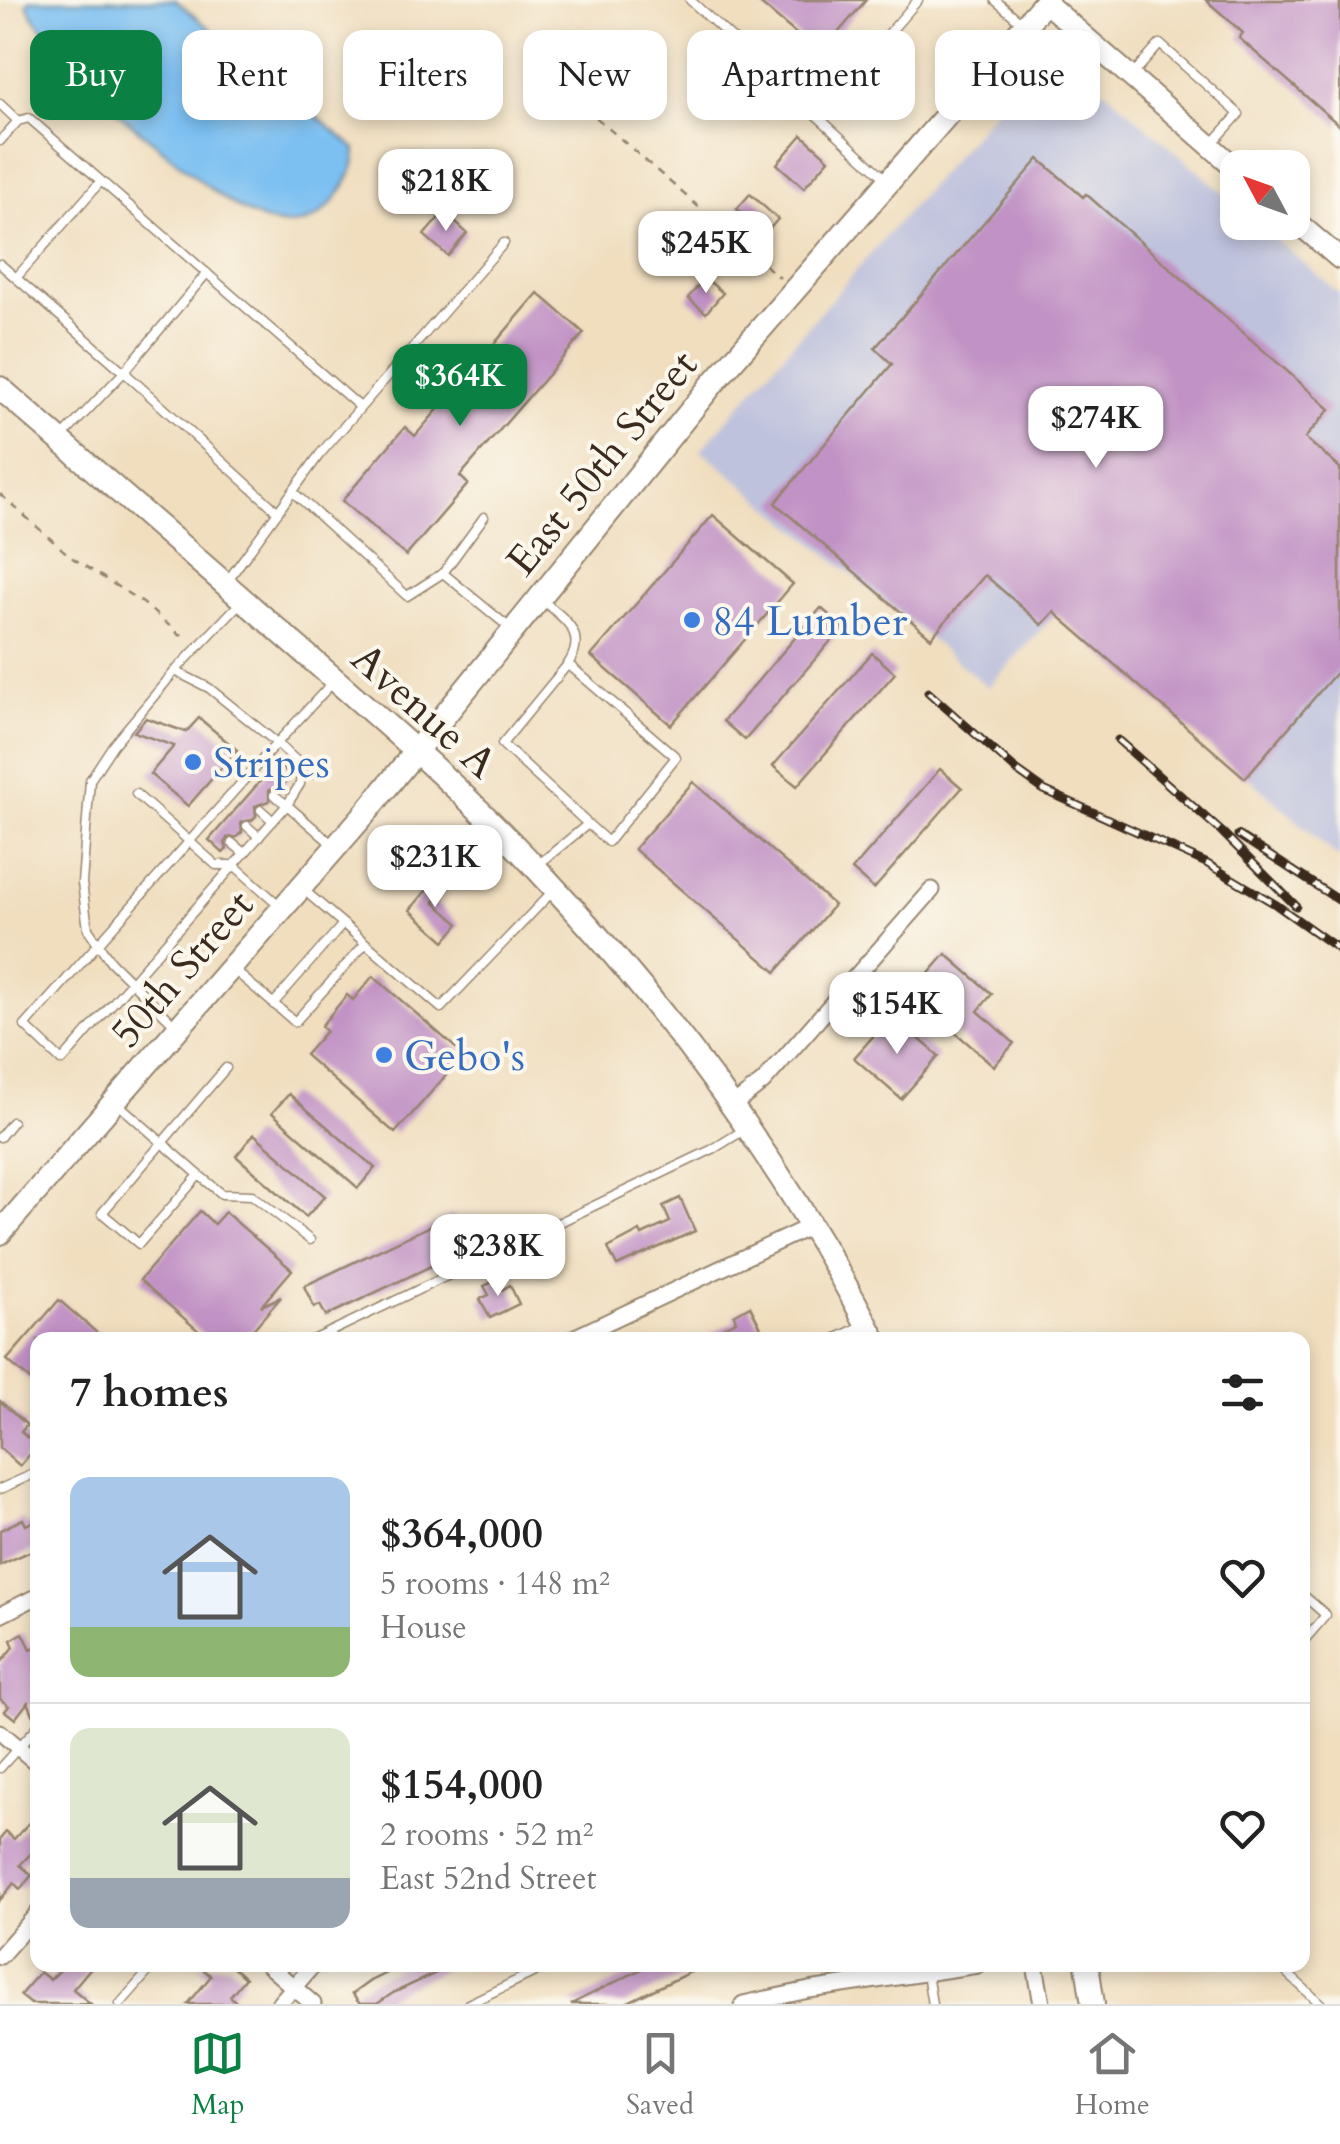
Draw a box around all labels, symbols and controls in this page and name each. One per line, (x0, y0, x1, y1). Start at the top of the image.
chip: Buy (30, 30, 162, 120)
chip: Rent (182, 30, 323, 120)
chip: Filters (343, 30, 503, 120)
chip: New (523, 30, 667, 120)
chip: Apartment (687, 30, 915, 120)
chip: House (935, 30, 1100, 120)
pin: $218K (376, 149, 516, 234)
north arrow (1220, 150, 1310, 240)
map controls (1220, 150, 1310, 240)
text: $218K (400, 159, 492, 203)
pin: $245K (636, 211, 776, 296)
text: $245K (660, 221, 752, 265)
street label: East 50th Street (494, 338, 711, 587)
pin: $364K (390, 344, 530, 429)
text: $364K (414, 354, 506, 398)
pin: $274K (1026, 386, 1166, 471)
text: $274K (1050, 396, 1142, 440)
place label: 84 Lumber (712, 593, 908, 650)
marker: 84 Lumber (681, 609, 703, 631)
street label: Avenue A (339, 631, 509, 792)
place label: Stripes (213, 735, 330, 792)
marker: Stripes (182, 751, 204, 773)
pin: $231K (365, 825, 505, 910)
text: $231K (389, 835, 481, 879)
street label: 50th Street (98, 878, 267, 1060)
pin: $154K (827, 972, 967, 1057)
text: $154K (851, 982, 943, 1026)
place label: Gebo's (404, 1028, 525, 1085)
marker: Gebo's (373, 1044, 395, 1066)
pin: $238K (428, 1214, 568, 1299)
text: $238K (452, 1224, 544, 1268)
text: 7 homes (70, 1364, 228, 1421)
icon: filters (1215, 1365, 1270, 1420)
text: $364,000 (380, 1505, 543, 1562)
icon: home (150, 1517, 270, 1637)
icon: heart (1215, 1550, 1270, 1605)
text: 5 rooms · 148 m² (380, 1562, 610, 1606)
text: House (380, 1606, 467, 1650)
text: $154,000 (380, 1756, 543, 1813)
icon: home (150, 1768, 270, 1888)
icon: heart (1215, 1801, 1270, 1856)
text: 2 rooms · 52 m² (380, 1813, 593, 1857)
text: East 52nd Street (380, 1857, 597, 1901)
tab: Map (190, 2026, 245, 2124)
tab: Saved (626, 2026, 694, 2124)
tab: Home (1075, 2026, 1150, 2124)

